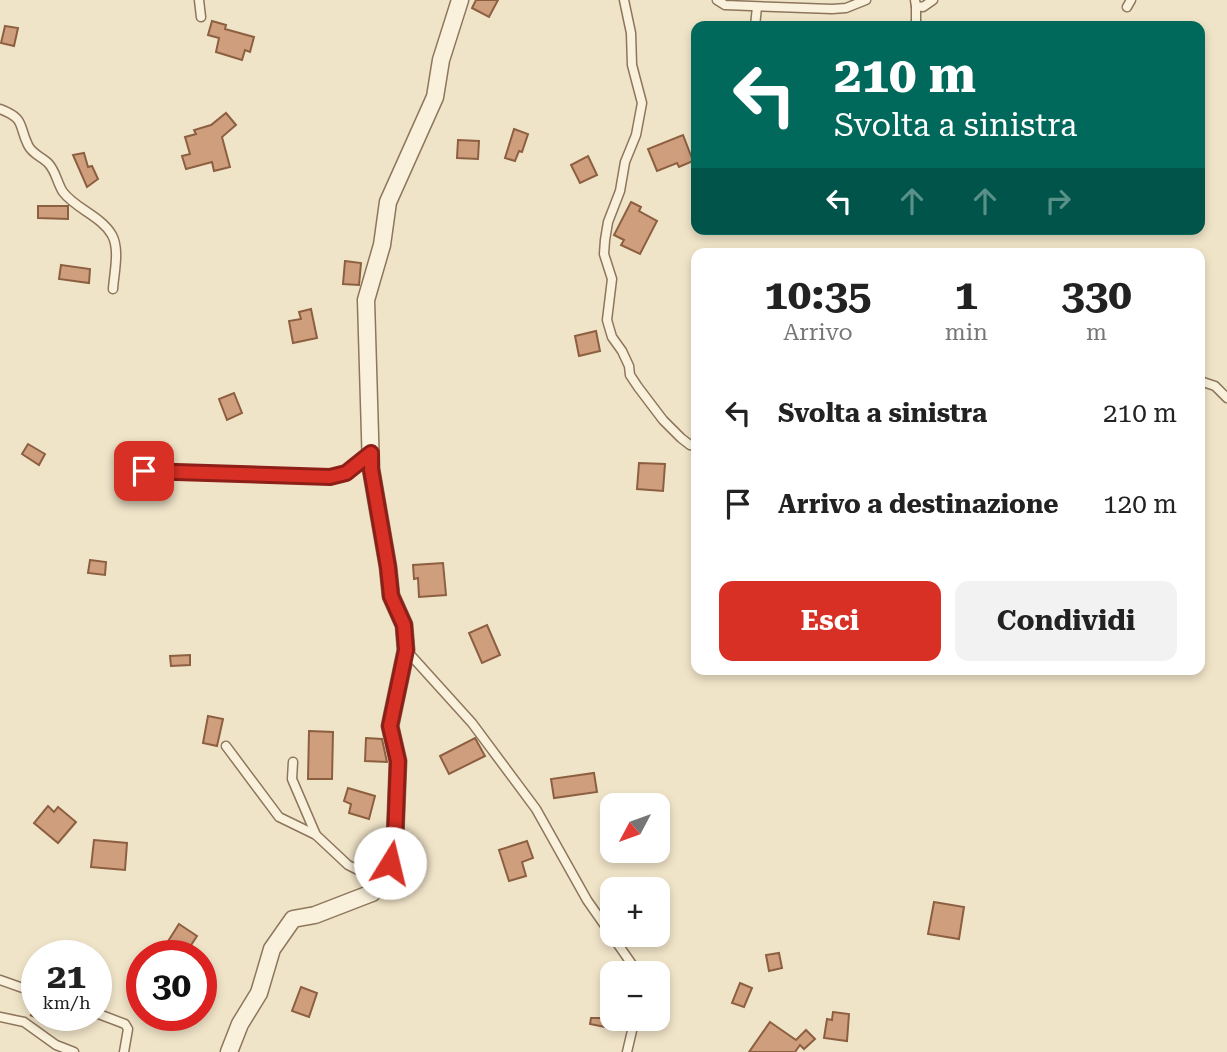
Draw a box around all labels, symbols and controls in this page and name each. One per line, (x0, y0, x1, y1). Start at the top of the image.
text: 210 m (834, 47, 976, 104)
icon: left (719, 49, 810, 140)
text: Svolta a sinistra (834, 106, 1077, 144)
icon: left (820, 182, 858, 220)
icon: ahead (893, 182, 931, 220)
icon: ahead (966, 182, 1004, 220)
icon: right (1039, 182, 1077, 220)
text: 10:35 (764, 270, 871, 319)
text: 1 (955, 270, 978, 319)
text: 330 (1061, 270, 1132, 319)
text: Arrivo (783, 319, 853, 346)
text: min (945, 319, 988, 346)
text: m (1086, 319, 1107, 346)
icon: left (719, 394, 757, 432)
text: Svolta a sinistra (778, 398, 987, 428)
text: 210 m (1103, 398, 1177, 428)
pin (114, 441, 174, 501)
icon: arrive (125, 452, 163, 490)
icon: arrive (719, 485, 757, 523)
text: Arrivo a destinazione (778, 489, 1059, 519)
text: 120 m (1103, 489, 1177, 519)
button: Esci (719, 581, 941, 661)
button: Condividi (955, 581, 1177, 661)
north arrow (600, 793, 670, 863)
map controls (600, 793, 670, 1031)
position arrow (353, 826, 427, 900)
button: + (600, 877, 670, 947)
speed limit sign: 30 (126, 940, 217, 1031)
text: 21 (47, 956, 86, 997)
button: − (600, 961, 670, 1031)
text: km/h (42, 992, 91, 1013)

